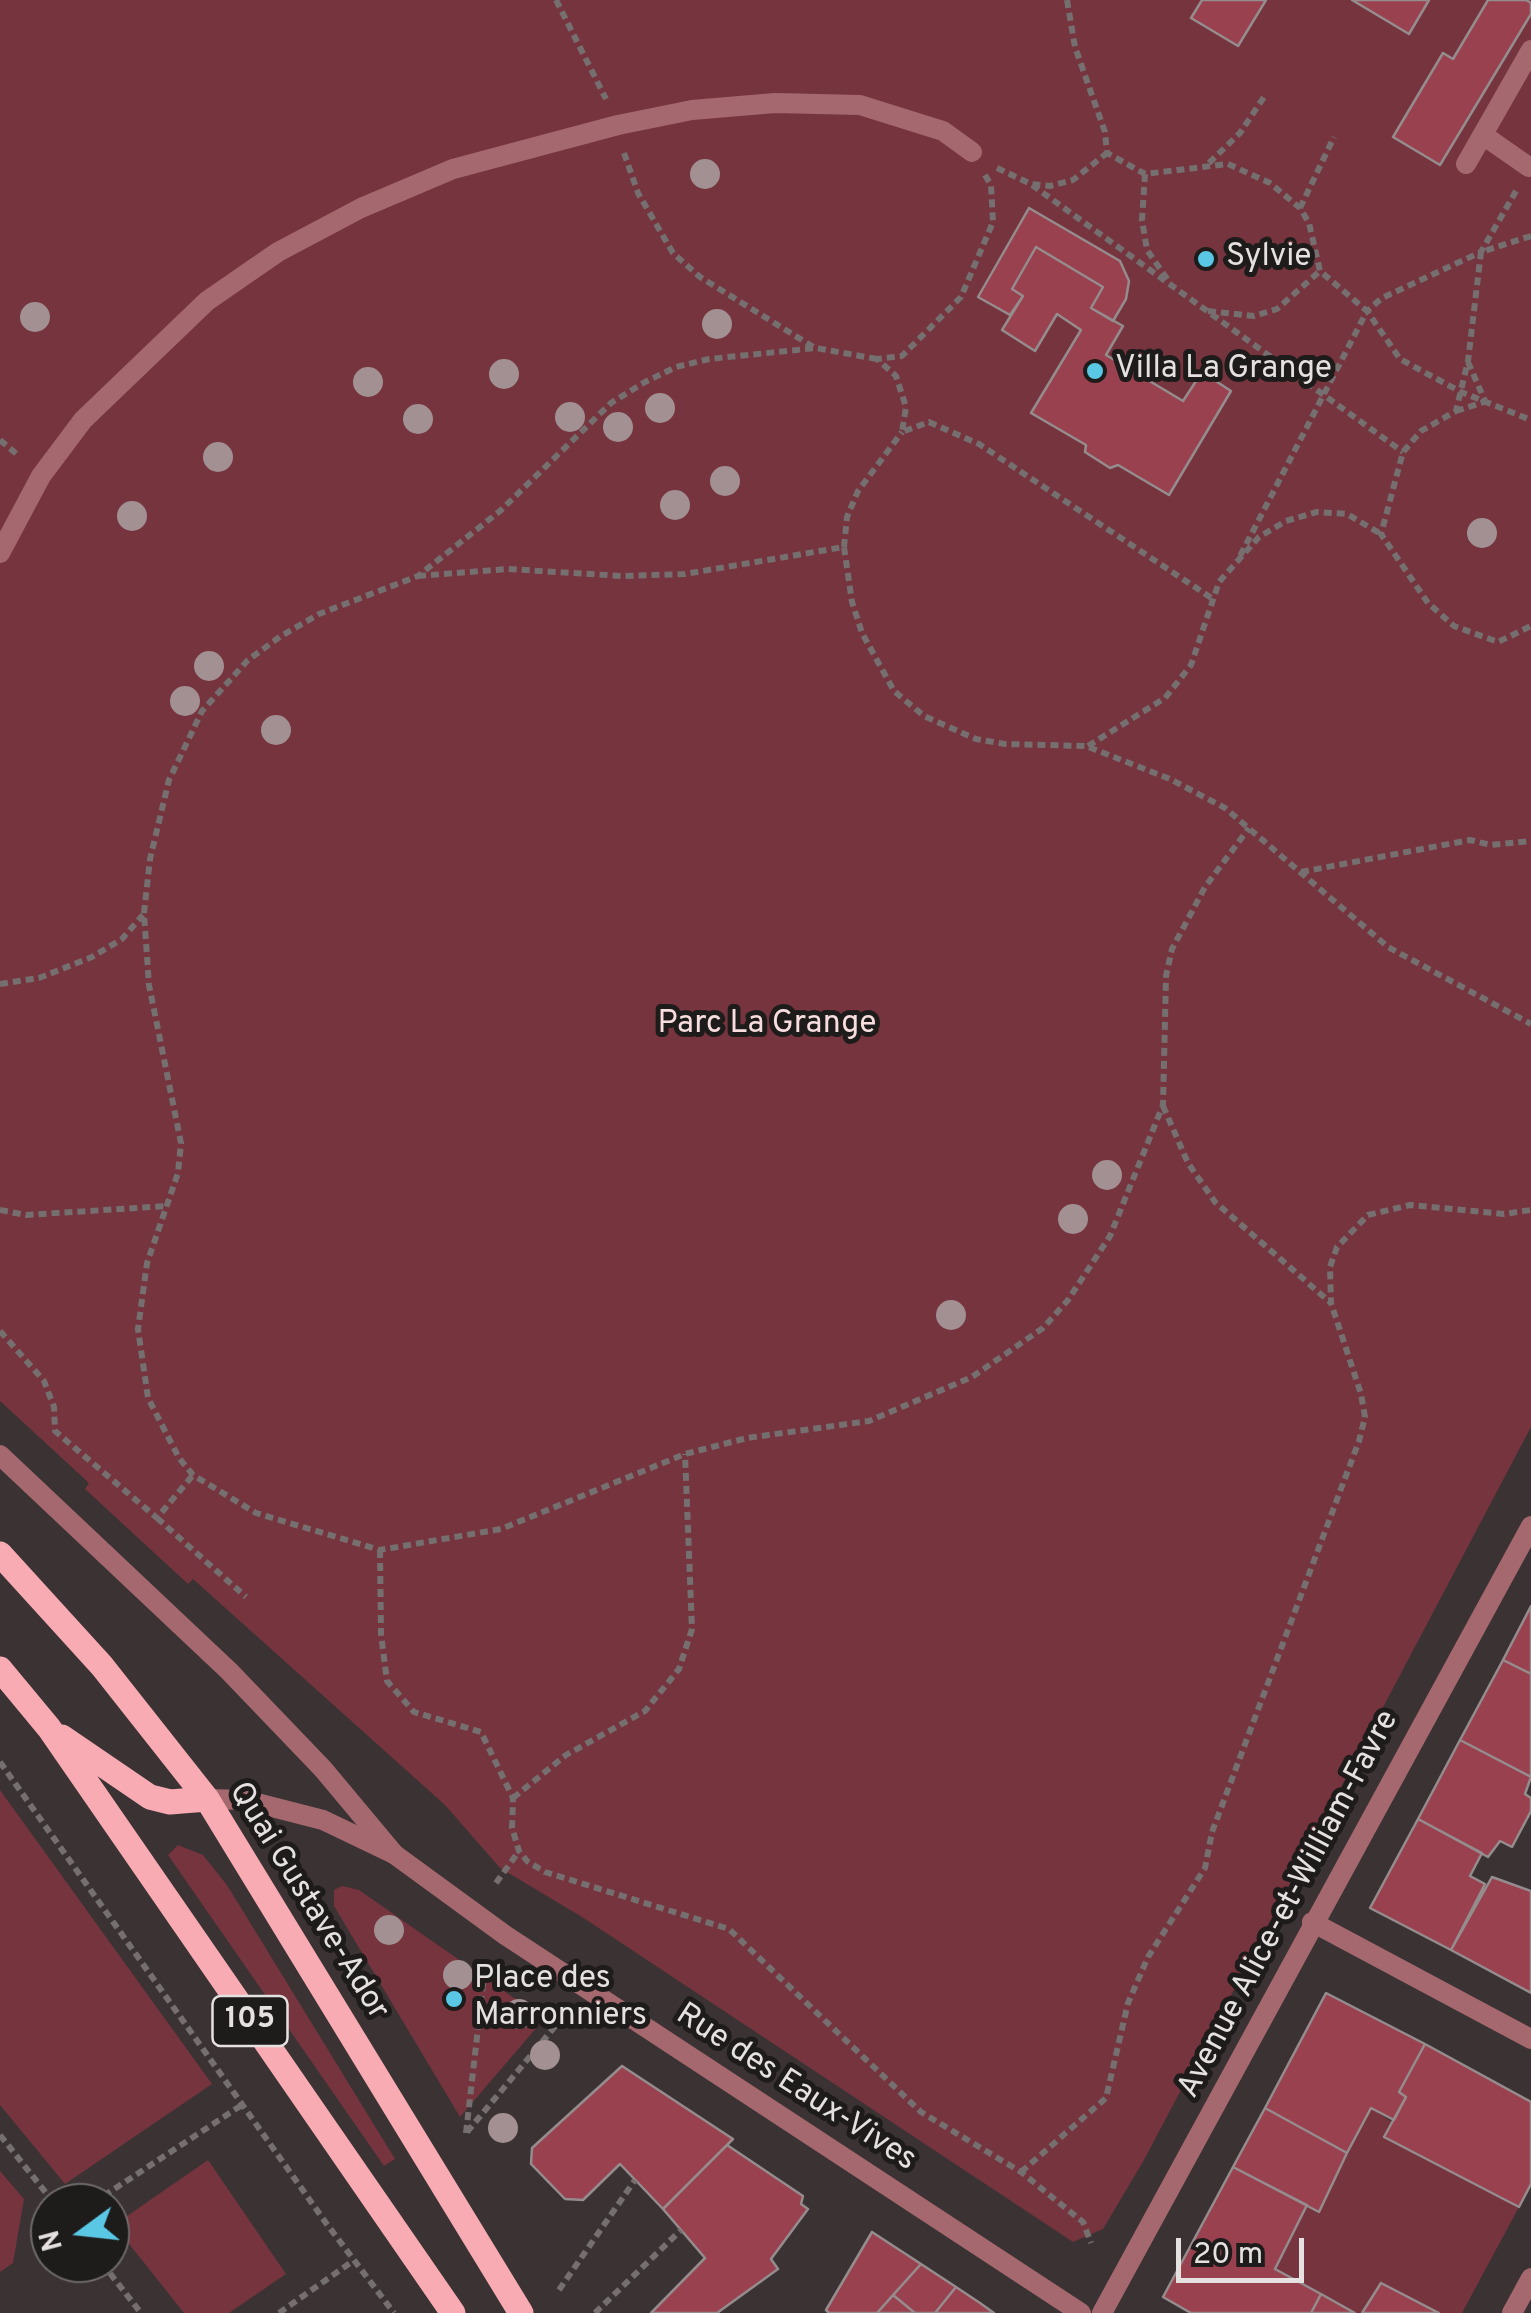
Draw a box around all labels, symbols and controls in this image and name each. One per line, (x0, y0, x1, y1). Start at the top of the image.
place label: Sylvie (1226, 240, 1312, 278)
marker: Sylvie (1195, 248, 1217, 270)
place label: Villa La Grange (1115, 352, 1332, 390)
marker: Villa La Grange (1084, 360, 1106, 382)
park label: Parc La Grange (658, 1007, 876, 1045)
street label: Avenue Alice-et-William-Favre (1171, 1704, 1409, 2106)
street label: Quai Gustave-Ador (218, 1776, 396, 2028)
place label: Place des Marronniers (474, 1962, 647, 2037)
marker: Place des Marronniers (443, 1988, 465, 2010)
road number: 105 (212, 1996, 288, 2046)
street label: Rue des Eaux-Vives (668, 1997, 922, 2181)
north arrow (30, 2183, 130, 2283)
scale bar (1181, 2218, 1308, 2280)
text: N (33, 2226, 73, 2255)
text: 20 m (1193, 2237, 1263, 2274)

